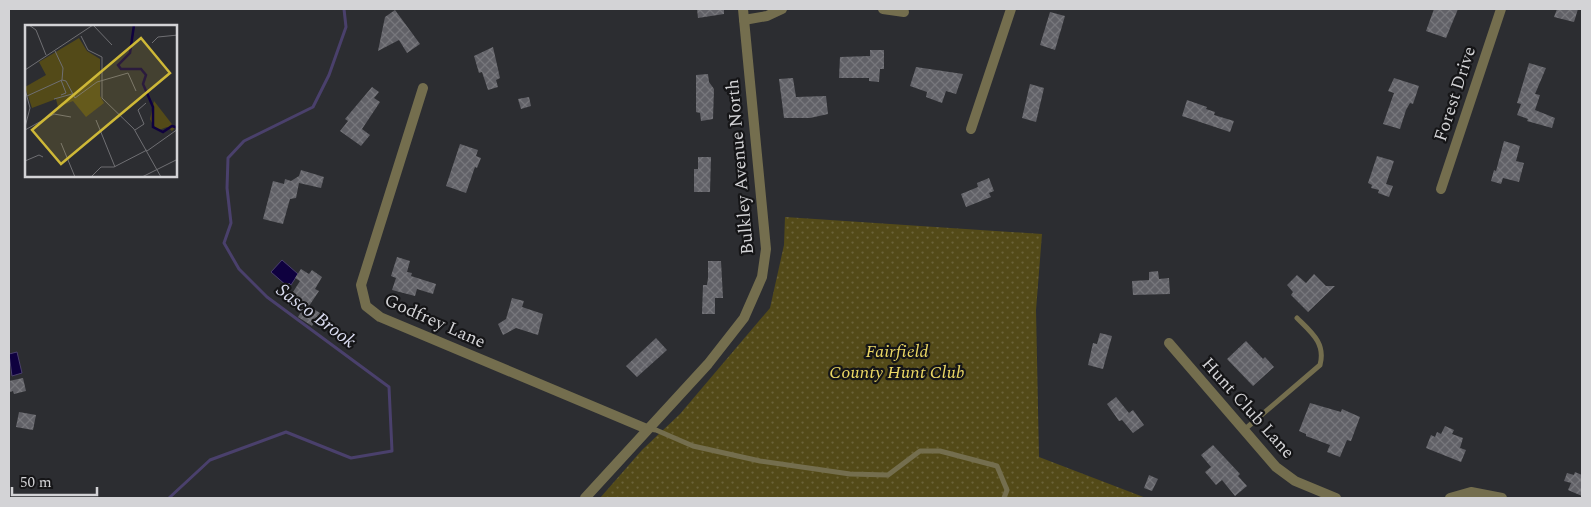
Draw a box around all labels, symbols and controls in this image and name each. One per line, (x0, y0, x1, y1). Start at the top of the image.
inset map (25, 25, 178, 178)
street label: Forest Drive (1427, 43, 1483, 145)
street label: Bulkley Avenue North (719, 78, 761, 256)
water label: Sasco Brook (270, 276, 362, 356)
street label: Godfrey Lane (380, 287, 490, 355)
park label: Fairfield County Hunt Club (829, 338, 965, 386)
street label: Hunt Club Lane (1195, 351, 1301, 465)
scale bar (12, 464, 98, 496)
text: 50 m (20, 471, 52, 494)

